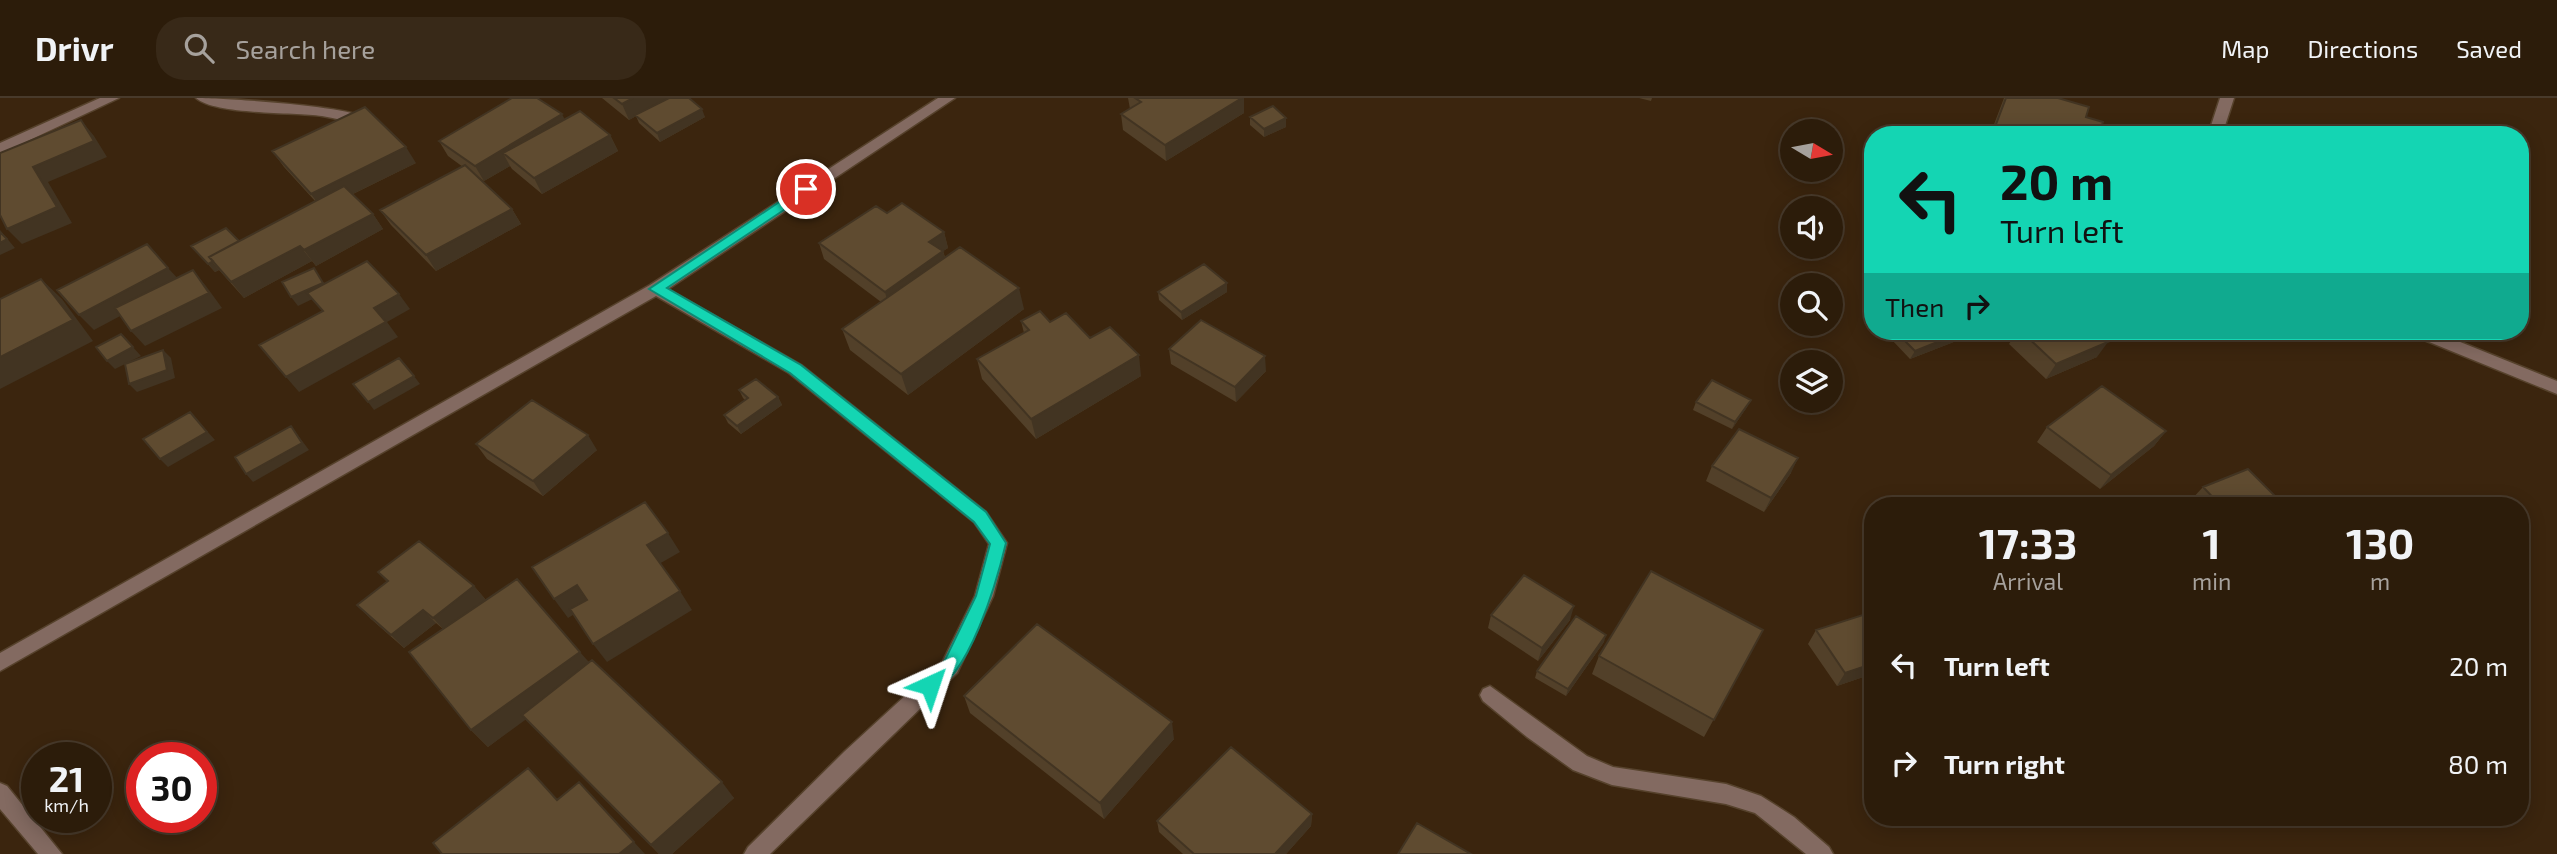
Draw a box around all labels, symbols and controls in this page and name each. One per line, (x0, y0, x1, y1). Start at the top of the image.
search box (156, 17, 646, 80)
text: Drivr (35, 28, 114, 68)
icon: search (180, 29, 218, 67)
text: Search here (236, 33, 375, 64)
text: Map (2221, 34, 2269, 63)
text: Directions (2307, 34, 2418, 63)
text: Saved (2456, 34, 2522, 63)
north arrow (1780, 119, 1843, 182)
map controls (1780, 119, 1843, 413)
text: 20 m (2000, 151, 2113, 210)
icon: left (1885, 154, 1976, 245)
pin (776, 159, 836, 219)
icon: arrive (787, 170, 825, 208)
button: sound (1780, 196, 1843, 259)
text: Turn left (2000, 211, 2124, 249)
button: search (1780, 273, 1843, 336)
icon: right (1958, 287, 1996, 325)
text: Then (1885, 291, 1944, 322)
button: layers (1780, 350, 1843, 413)
text: 17:33 (1979, 517, 2077, 567)
text: 1 (2203, 517, 2221, 567)
text: 130 (2346, 517, 2414, 567)
text: Arrival (1993, 567, 2063, 595)
text: min (2192, 567, 2231, 595)
text: m (2370, 567, 2390, 595)
icon: left (1885, 646, 1923, 684)
position arrow (893, 648, 967, 722)
text: Turn left (1944, 650, 2050, 681)
text: 20 m (2449, 650, 2508, 681)
speed limit sign: 30 (126, 742, 217, 833)
icon: right (1885, 744, 1923, 782)
text: Turn right (1944, 748, 2065, 779)
text: 80 m (2448, 748, 2508, 779)
text: 21 (49, 757, 84, 799)
text: km/h (44, 794, 89, 816)

